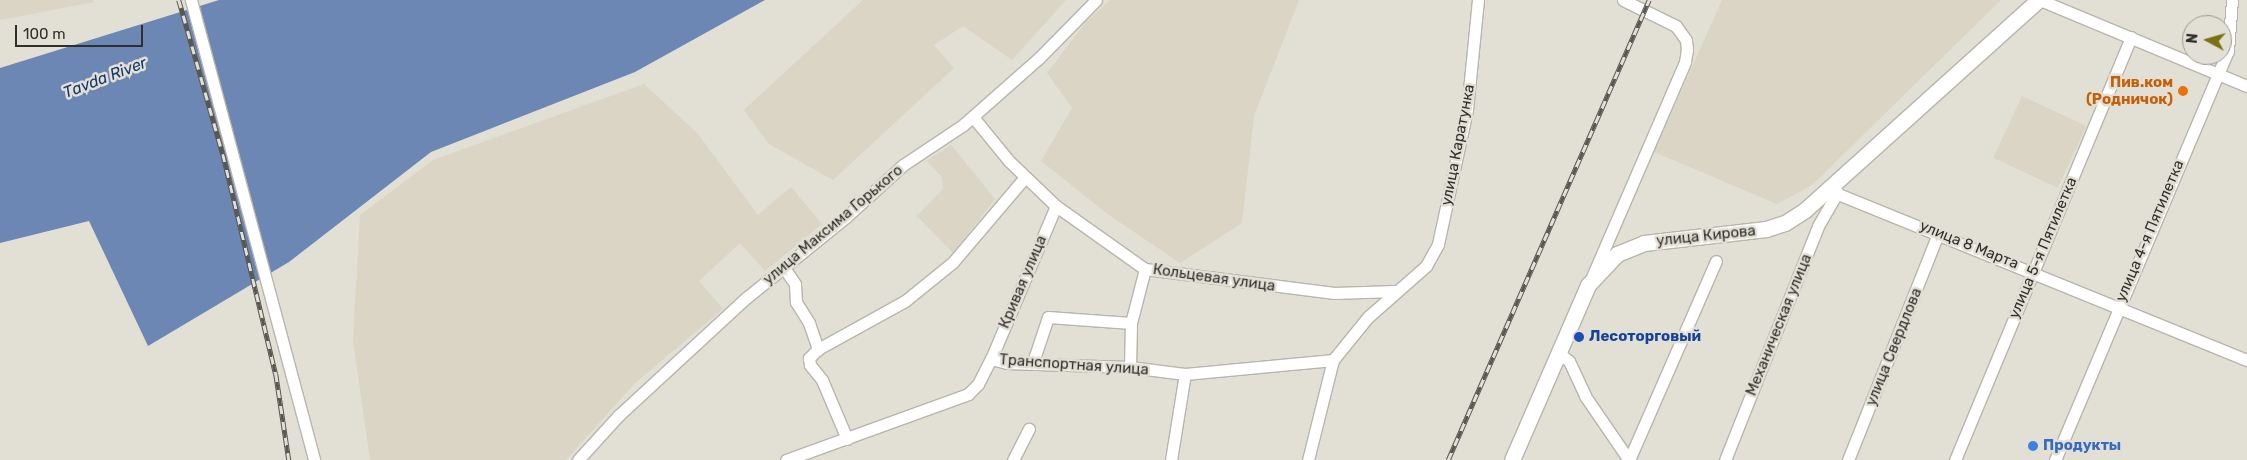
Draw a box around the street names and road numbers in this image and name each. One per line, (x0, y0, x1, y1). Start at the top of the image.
street label: улица Каратунка (1437, 83, 1479, 207)
street label: улица 4-я Пятилетка (2112, 158, 2188, 304)
street label: улица Максима Горького (760, 161, 906, 289)
street label: улица 5-я Пятилетка (2005, 175, 2081, 321)
street label: улица 8 Марта (1917, 217, 2021, 273)
street label: улица Кирова (1655, 222, 1757, 250)
street label: Кривая улица (995, 233, 1051, 331)
street label: Механическая улица (1742, 252, 1816, 398)
street label: Кольцевая улица (1152, 261, 1276, 295)
street label: улица Свердлова (1862, 285, 1926, 409)
street label: Транспортная улица (999, 351, 1149, 379)

